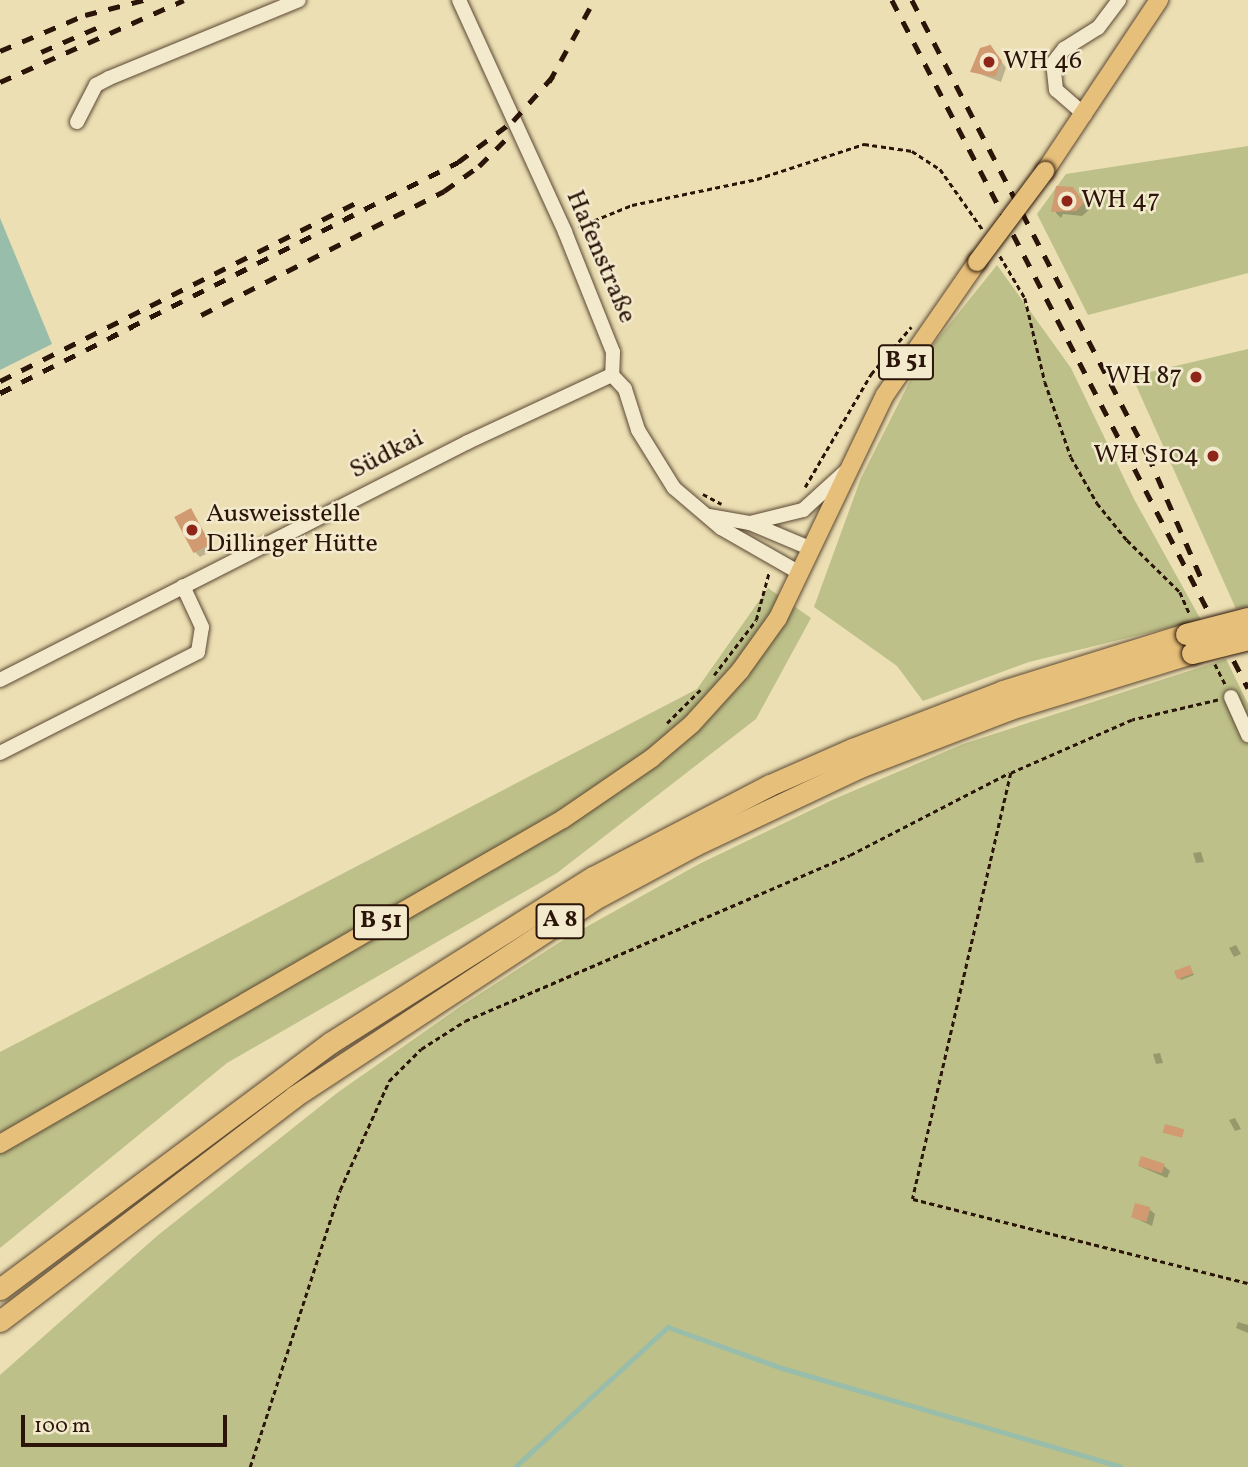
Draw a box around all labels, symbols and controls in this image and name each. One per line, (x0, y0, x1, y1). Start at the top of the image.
place label: WH 46 (1003, 46, 1082, 78)
marker: WH 46 (981, 54, 997, 70)
place label: WH 47 (1081, 185, 1160, 217)
street label: Hafenstraße (558, 186, 642, 328)
marker: WH 47 (1059, 193, 1075, 209)
road number: B 51 (876, 342, 936, 382)
place label: WH 87 (1105, 361, 1182, 393)
marker: WH 87 (1188, 369, 1204, 385)
street label: Südkai (345, 423, 429, 487)
place label: WH S104 (1093, 440, 1199, 472)
marker: WH S104 (1205, 448, 1221, 464)
place label: Ausweisstelle Dillinger Hütte (206, 499, 378, 560)
marker: Ausweisstelle Dillinger Hütte (184, 522, 200, 538)
road number: A 8 (536, 901, 584, 942)
road number: B 51 (351, 902, 411, 942)
scale bar (24, 1400, 231, 1444)
text: 100 m (34, 1412, 91, 1441)

